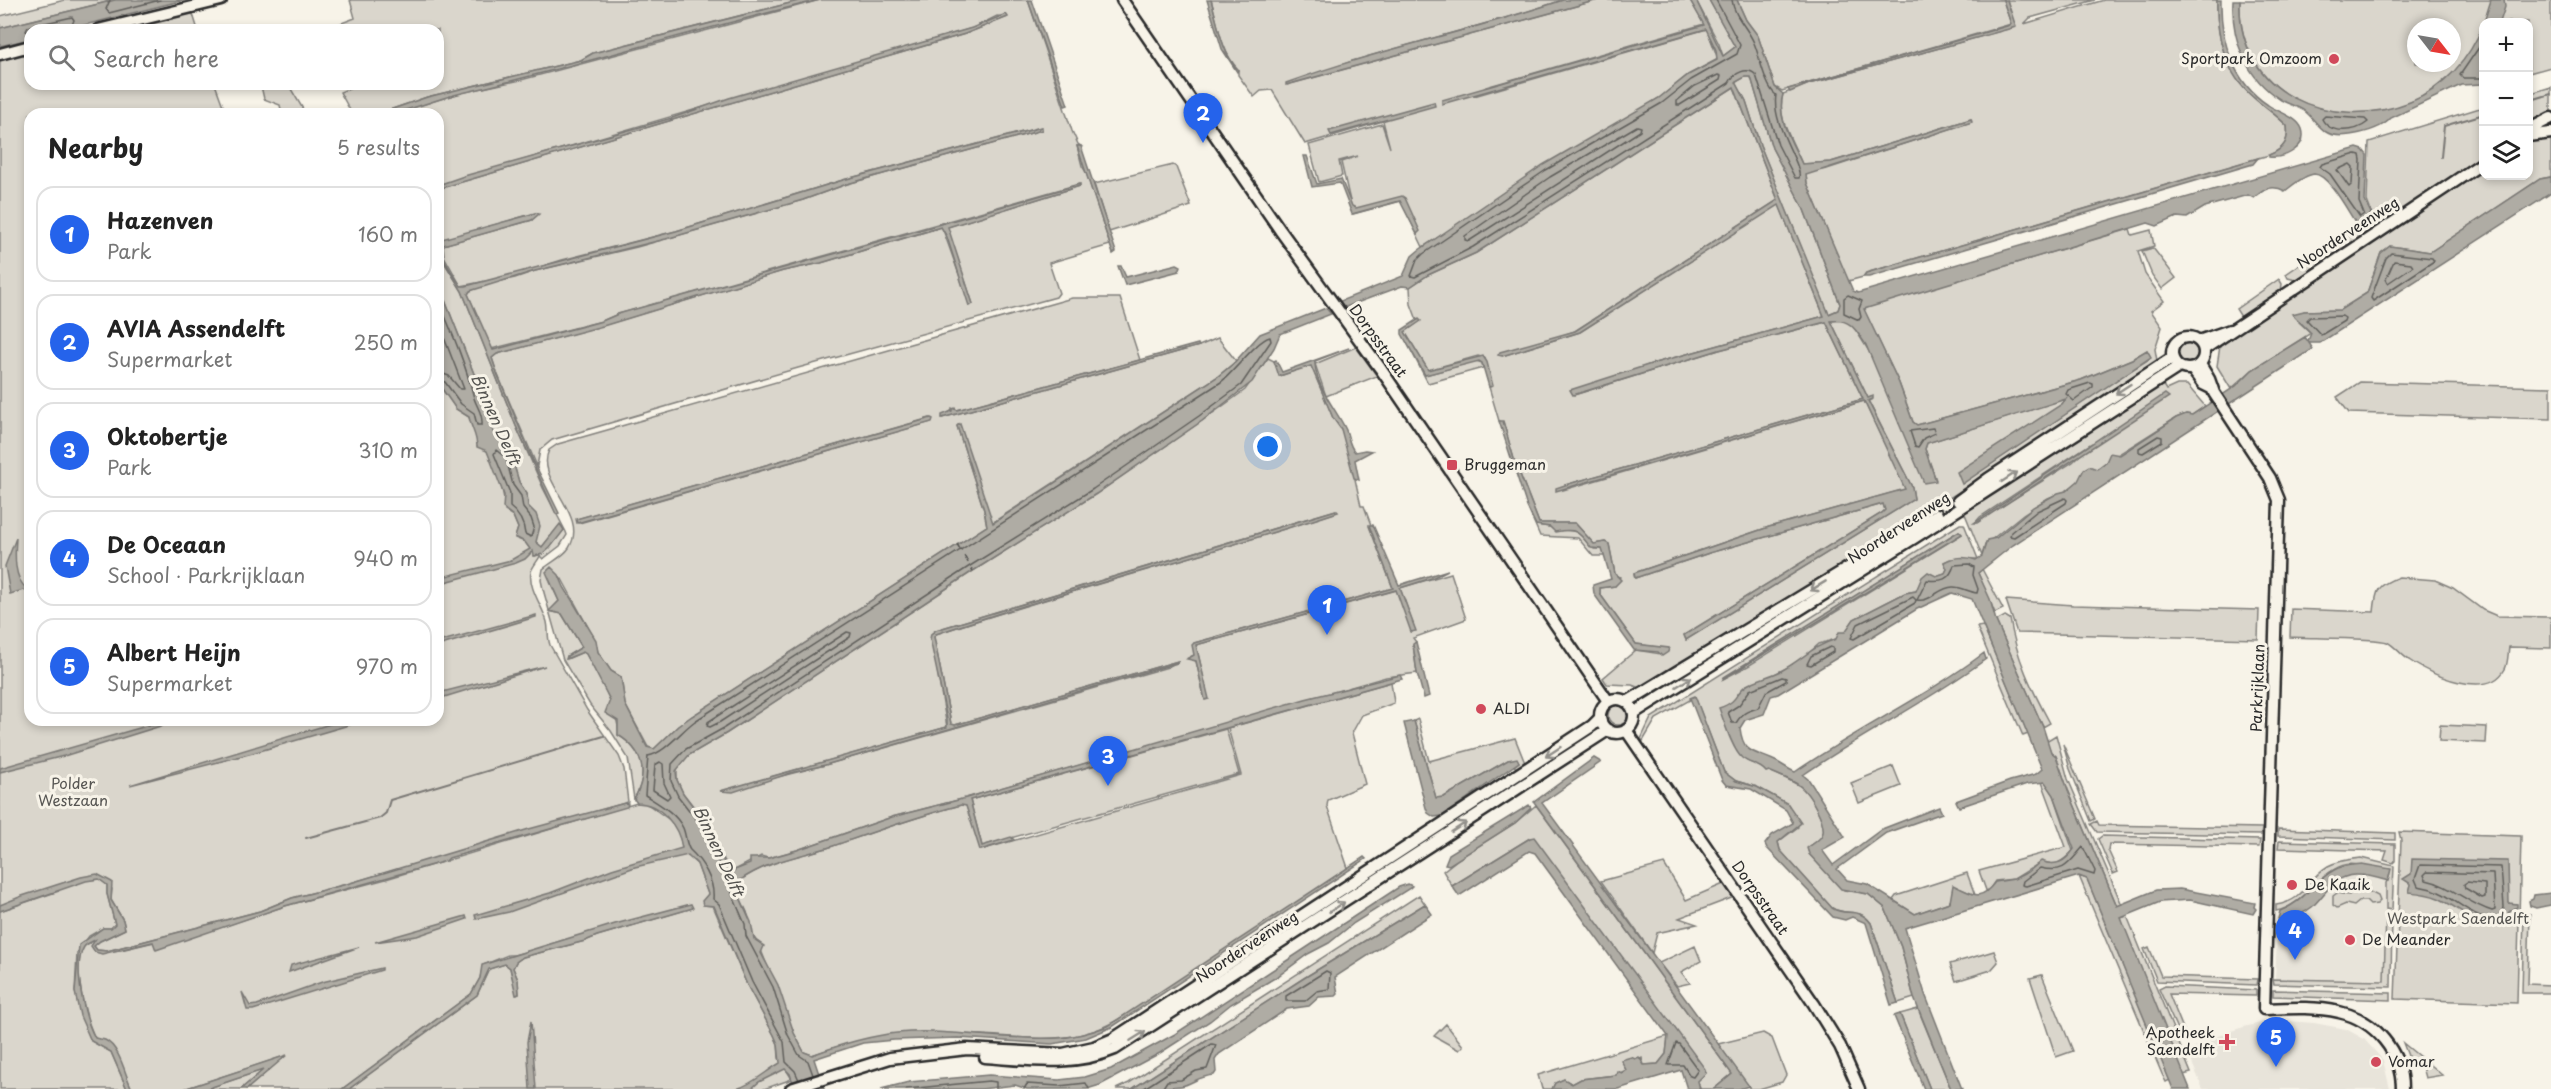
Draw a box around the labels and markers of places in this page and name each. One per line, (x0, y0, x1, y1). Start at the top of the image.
place label: Sportpark Omzoom (2181, 46, 2322, 69)
marker: Sportpark Omzoom (2327, 52, 2341, 66)
pin: 2 (1184, 94, 1222, 143)
place label: Bruggeman (1464, 452, 1546, 475)
marker: Bruggeman (1445, 458, 1459, 472)
pin: 1 (1308, 586, 1346, 635)
place label: ALDI (1493, 696, 1530, 719)
marker: ALDI (1474, 702, 1488, 716)
pin: 3 (1088, 736, 1128, 786)
place label: De Kaaik (2304, 872, 2370, 895)
marker: De Kaaik (2285, 878, 2299, 892)
pin: 4 (2276, 910, 2314, 960)
place label: De Meander (2362, 927, 2451, 950)
marker: De Meander (2343, 933, 2357, 947)
pin: 5 (2256, 1018, 2296, 1067)
place label: Apotheek Saendelft (2146, 1020, 2215, 1060)
marker: Apotheek Saendelft (2220, 1035, 2234, 1049)
place label: Vomar (2388, 1049, 2435, 1072)
marker: Vomar (2369, 1055, 2383, 1069)

